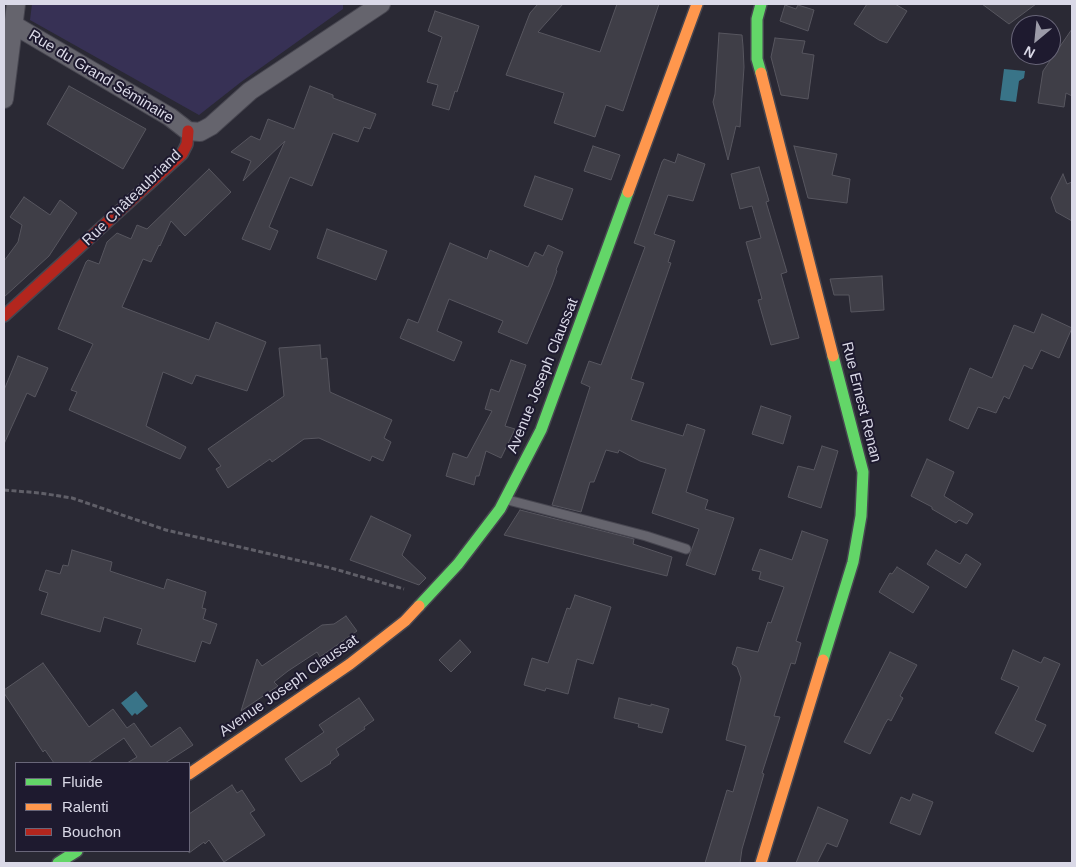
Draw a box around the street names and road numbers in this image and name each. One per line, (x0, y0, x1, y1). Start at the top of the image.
street label: Rue du Grand Séminaire (25, 27, 177, 127)
street label: Rue Châteaubriand (79, 146, 185, 250)
street label: Avenue Joseph Claussat (504, 296, 582, 456)
street label: Rue Ernest Renan (837, 340, 885, 464)
street label: Avenue Joseph Claussat (216, 631, 362, 741)

